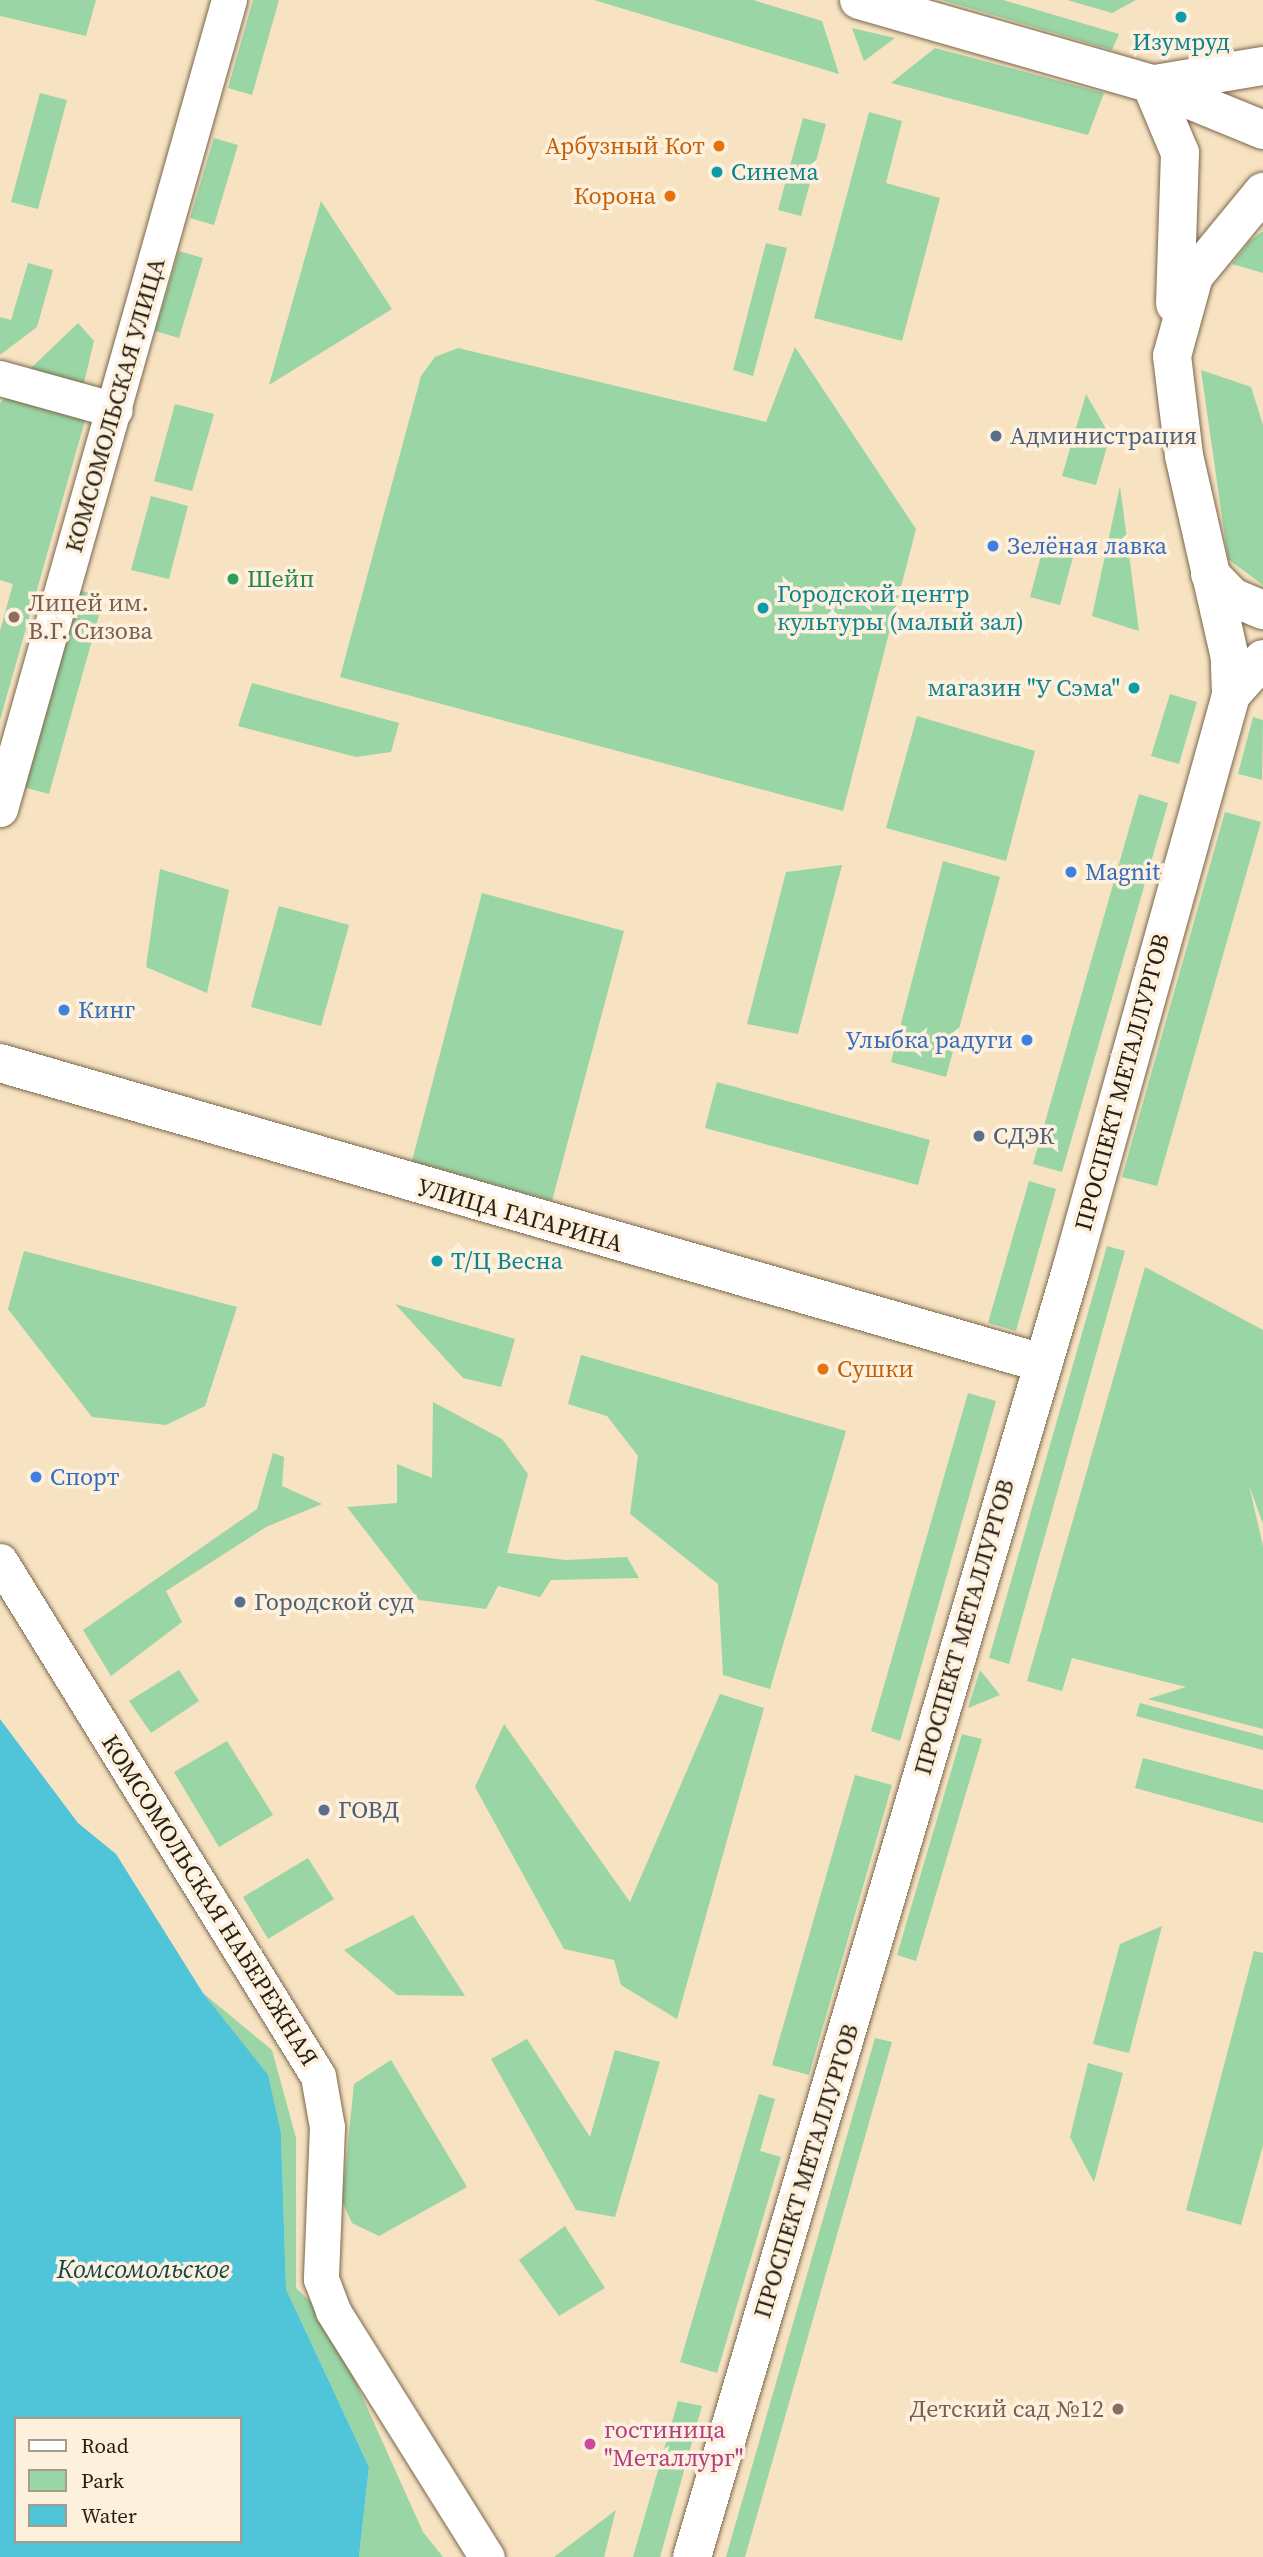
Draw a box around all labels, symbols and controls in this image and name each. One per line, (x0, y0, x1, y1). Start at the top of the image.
marker: Изумруд (1173, 9, 1189, 25)
place label: Изумруд (1132, 28, 1230, 56)
place label: Арбузный Кот (545, 132, 705, 160)
marker: Арбузный Кот (711, 138, 727, 154)
place label: Синема (731, 158, 819, 186)
marker: Синема (709, 164, 725, 180)
place label: Корона (574, 182, 656, 210)
marker: Корона (662, 188, 678, 204)
street label: КОМСОМОЛЬСКАЯ УЛИЦА (59, 254, 171, 556)
place label: Администрация (1010, 422, 1197, 450)
marker: Администрация (988, 428, 1004, 444)
place label: Зелёная лавка (1007, 532, 1167, 560)
marker: Зелёная лавка (985, 538, 1001, 554)
place label: Шейп (247, 565, 314, 593)
marker: Шейп (225, 571, 241, 587)
place label: Городской центр культуры (малый зал) (777, 580, 1024, 636)
place label: Лицей им. В.Г. Сизова (28, 589, 153, 645)
marker: Городской центр культуры (малый зал) (755, 600, 771, 616)
marker: Лицей им. В.Г. Сизова (6, 609, 22, 625)
place label: магазин "У Сэма" (927, 674, 1120, 702)
marker: магазин "У Сэма" (1126, 680, 1142, 696)
place label: Magnit (1085, 858, 1160, 886)
marker: Magnit (1063, 864, 1079, 880)
street label: ПРОСПЕКТ МЕТАЛЛУРГОВ (1068, 930, 1176, 1234)
place label: Кинг (78, 996, 135, 1024)
marker: Кинг (56, 1002, 72, 1018)
place label: Улыбка радуги (846, 1026, 1013, 1054)
marker: Улыбка радуги (1019, 1032, 1035, 1048)
place label: СДЭК (993, 1122, 1055, 1150)
marker: СДЭК (971, 1128, 987, 1144)
street label: УЛИЦА ГАГАРИНА (414, 1172, 626, 1258)
place label: Т/Ц Весна (451, 1247, 563, 1275)
marker: Т/Ц Весна (429, 1253, 445, 1269)
place label: Сушки (837, 1355, 914, 1383)
marker: Сушки (815, 1361, 831, 1377)
place label: Спорт (50, 1463, 120, 1491)
marker: Спорт (28, 1469, 44, 1485)
street label: ПРОСПЕКТ МЕТАЛЛУРГОВ (908, 1476, 1020, 1778)
place label: Городской суд (254, 1588, 414, 1616)
marker: Городской суд (232, 1594, 248, 1610)
street label: КОМСОМОЛЬСКАЯ НАБЕРЕЖНАЯ (96, 1729, 324, 2071)
place label: ГОВД (338, 1796, 399, 1824)
marker: ГОВД (316, 1802, 332, 1818)
street label: ПРОСПЕКТ МЕТАЛЛУРГОВ (747, 2020, 865, 2322)
water label: Комсомольское (57, 2254, 229, 2286)
place label: Детский сад №12 (910, 2395, 1104, 2423)
marker: Детский сад №12 (1110, 2401, 1126, 2417)
place label: гостиница "Металлург" (604, 2416, 743, 2472)
legend (14, 2417, 242, 2543)
text: Road (81, 2431, 129, 2460)
marker: гостиница "Металлург" (582, 2436, 598, 2452)
text: Park (81, 2466, 124, 2495)
text: Water (81, 2501, 137, 2530)

